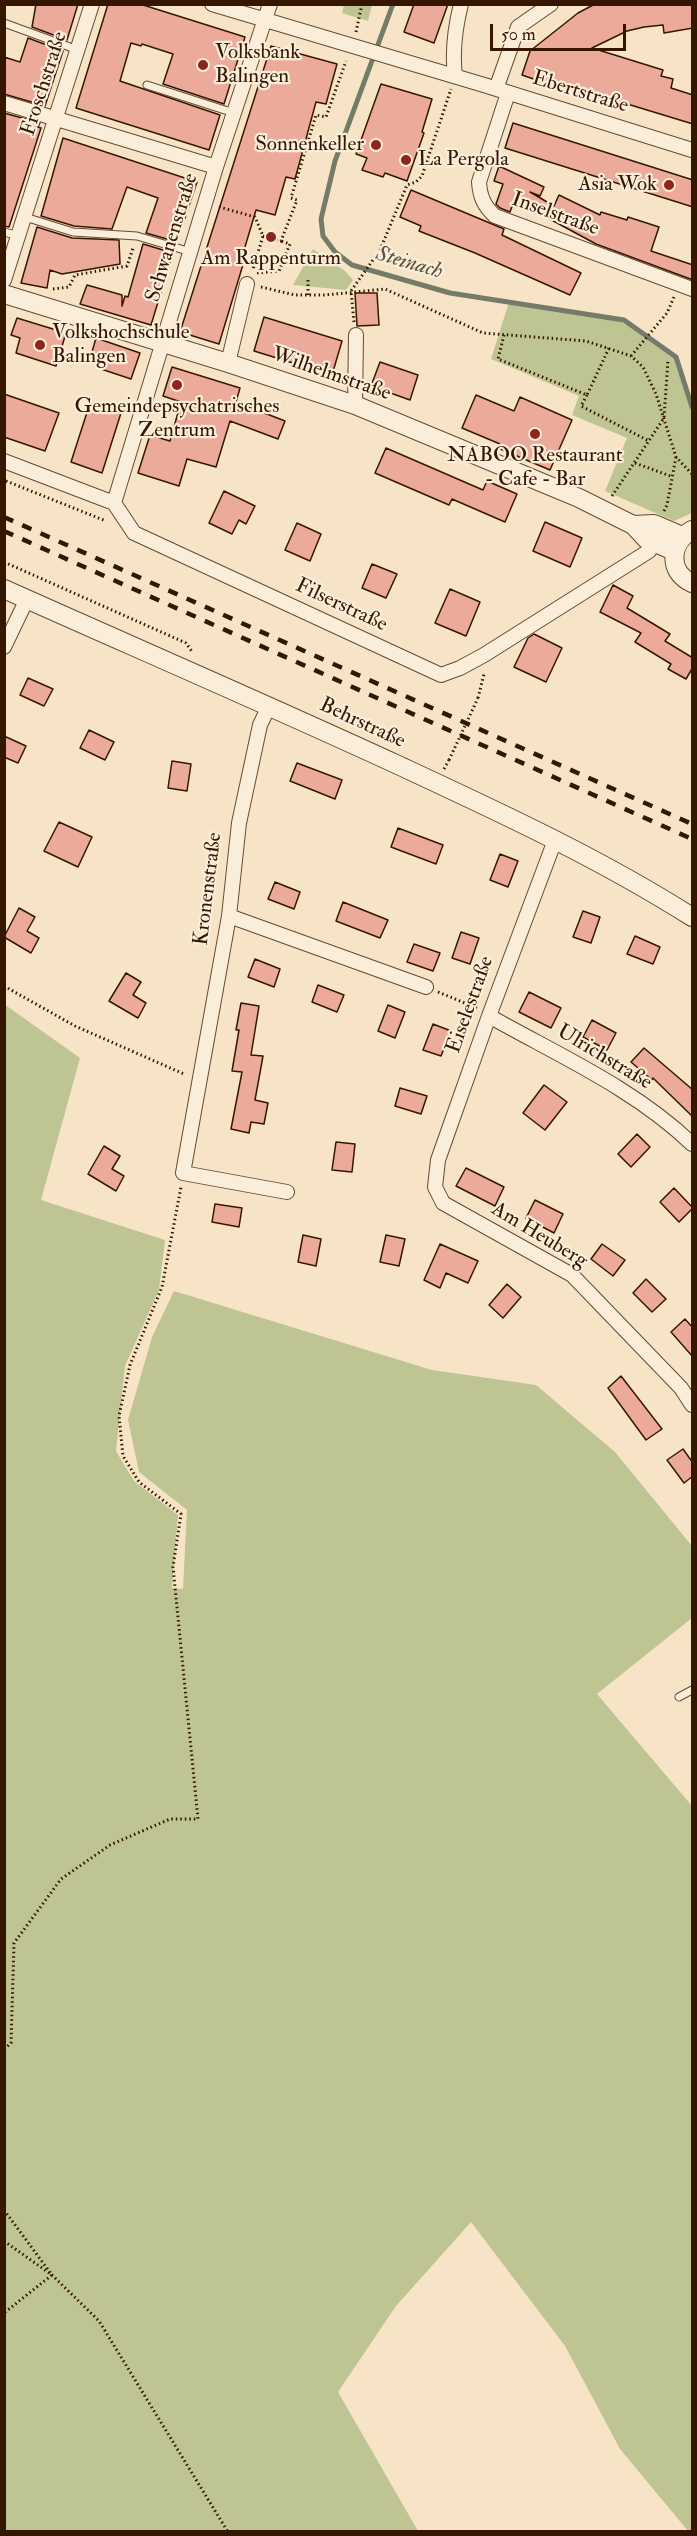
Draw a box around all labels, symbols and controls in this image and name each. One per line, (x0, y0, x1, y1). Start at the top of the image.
scale bar (493, 12, 630, 50)
text: 50 m (501, 23, 536, 46)
street label: Froschstraße (16, 29, 74, 139)
place label: Volksbank Balingen (215, 40, 300, 90)
marker: Volksbank Balingen (196, 58, 210, 72)
street label: Ebertstraße (529, 66, 631, 120)
place label: Sonnenkeller (255, 132, 364, 158)
marker: Sonnenkeller (369, 138, 383, 152)
place label: La Pergola (418, 147, 509, 173)
marker: La Pergola (399, 153, 413, 167)
street label: Schwanenstraße (141, 171, 205, 305)
place label: Asia Wok (578, 172, 657, 198)
marker: Asia Wok (662, 178, 676, 192)
street label: Inselstraße (508, 188, 602, 242)
marker: Am Rappenturm (264, 230, 278, 244)
water label: Steinach (372, 242, 446, 286)
place label: Am Rappenturm (201, 246, 341, 272)
place label: Volkshochschule Balingen (52, 320, 190, 370)
marker: Volkshochschule Balingen (33, 338, 47, 352)
street label: Wilhelmstraße (268, 343, 394, 407)
marker: Gemeindepsychatrisches Zentrum (170, 378, 184, 392)
place label: Gemeindepsychatrisches Zentrum (75, 394, 279, 444)
marker: NABOO Restaurant - Cafe - Bar (528, 427, 542, 441)
place label: NABOO Restaurant - Cafe - Bar (447, 443, 623, 493)
street label: Filserstraße (291, 574, 391, 638)
street label: Behrstraße (315, 693, 409, 755)
street label: Kronenstraße (190, 831, 228, 947)
street label: Eiselestraße (442, 953, 500, 1057)
street label: Ulrichstraße (552, 1020, 656, 1096)
street label: Am Heuberg (486, 1197, 592, 1275)

